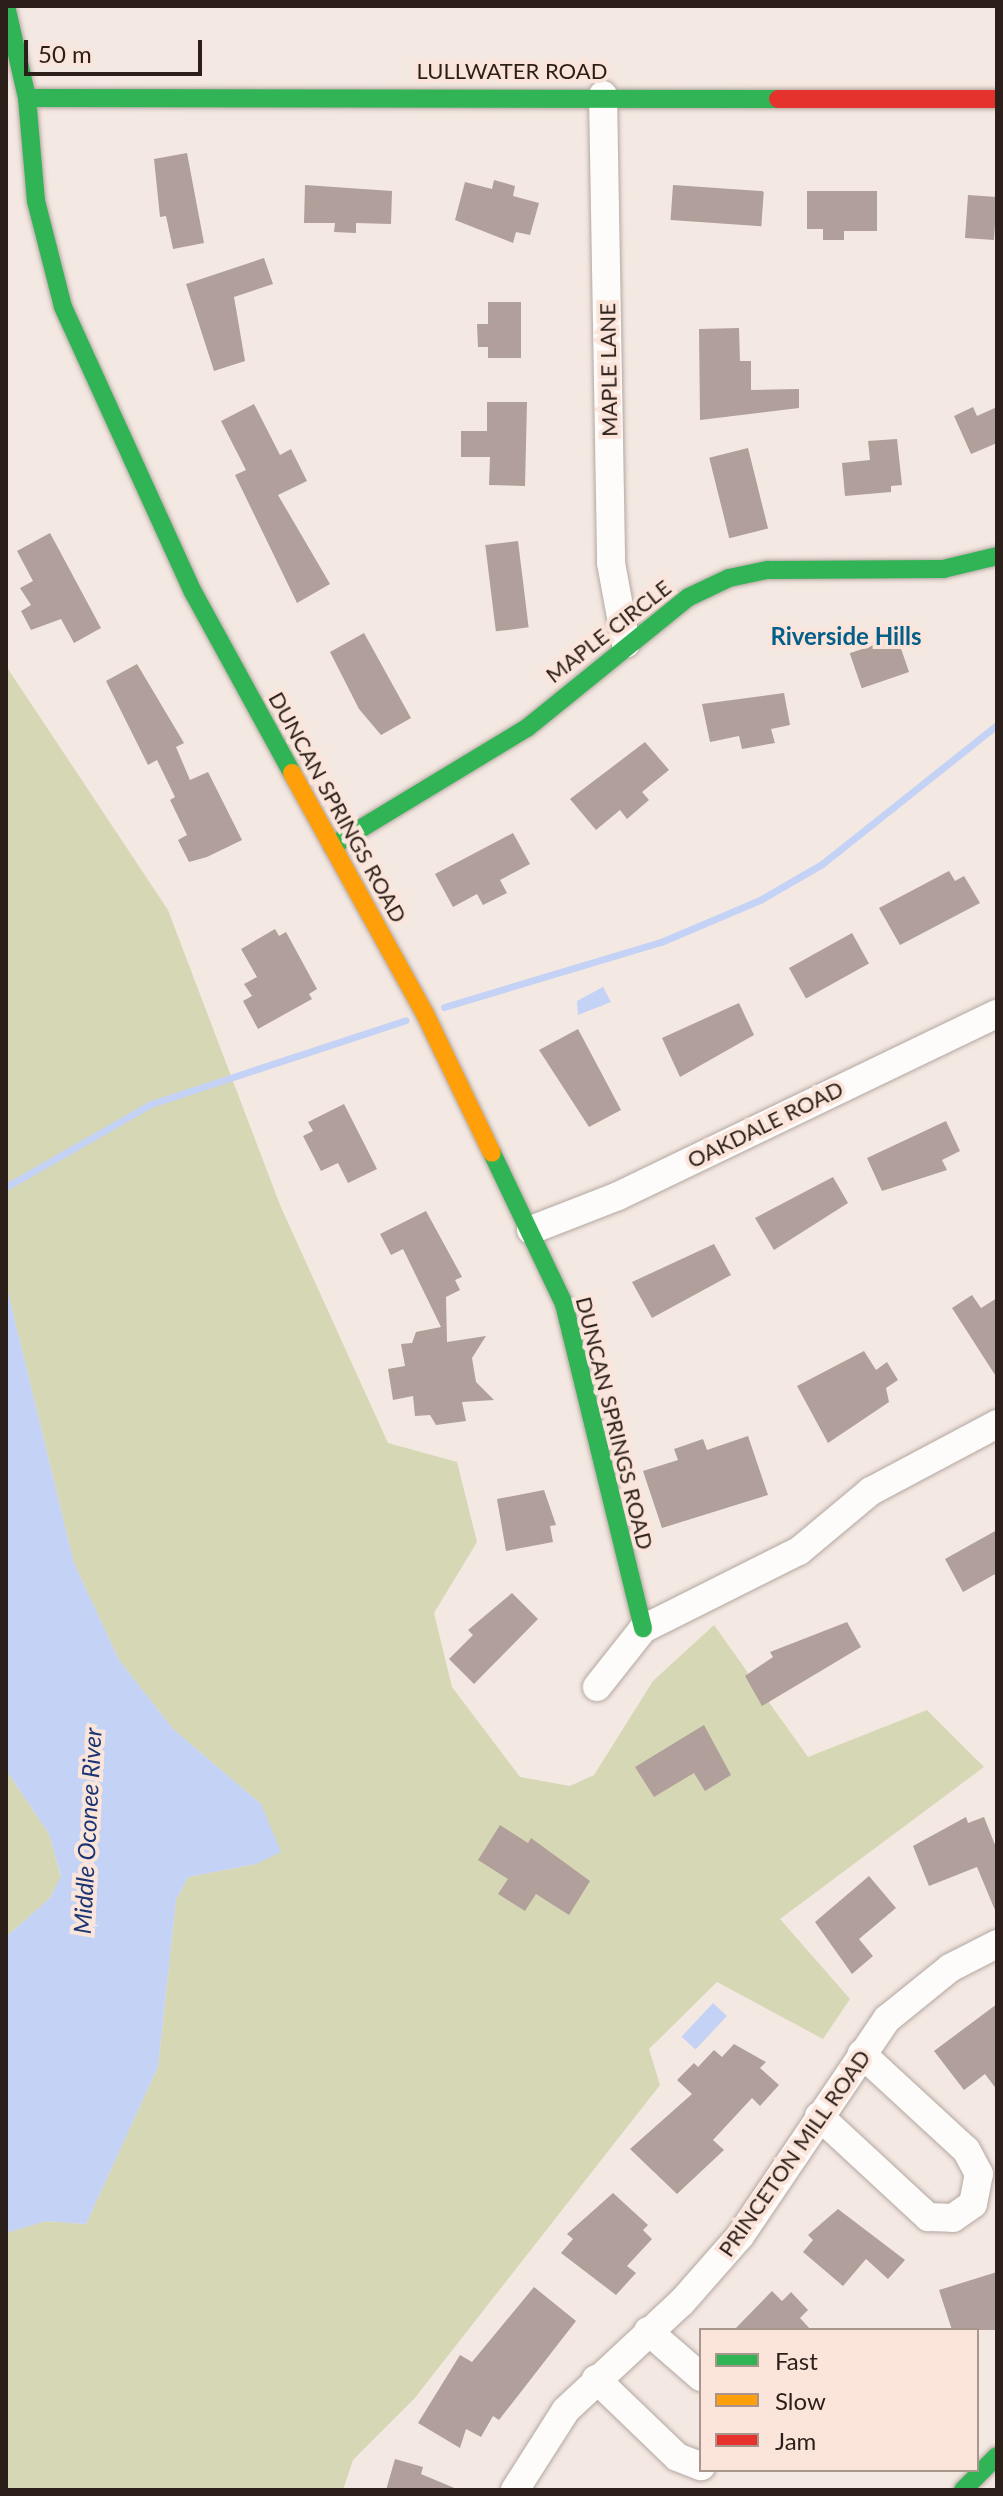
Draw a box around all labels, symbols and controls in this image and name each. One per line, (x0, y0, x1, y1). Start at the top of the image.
scale bar (28, 24, 206, 74)
text: 50 m (38, 39, 92, 68)
street label: LULLWATER ROAD (417, 58, 607, 84)
street label: MAPLE LANE (594, 303, 622, 437)
street label: MAPLE CIRCLE (540, 574, 676, 688)
district label: Riverside Hills (770, 622, 922, 650)
street label: DUNCAN SPRINGS ROAD (264, 687, 412, 927)
street label: OAKDALE ROAD (683, 1075, 847, 1173)
street label: DUNCAN SPRINGS ROAD (571, 1294, 659, 1552)
water label: Middle Oconee River (67, 1727, 107, 1935)
street label: PRINCETON MILL ROAD (712, 2044, 876, 2262)
legend (699, 2328, 979, 2472)
text: Fast (775, 2346, 818, 2375)
text: Slow (775, 2386, 826, 2415)
text: Jam (775, 2426, 816, 2455)

